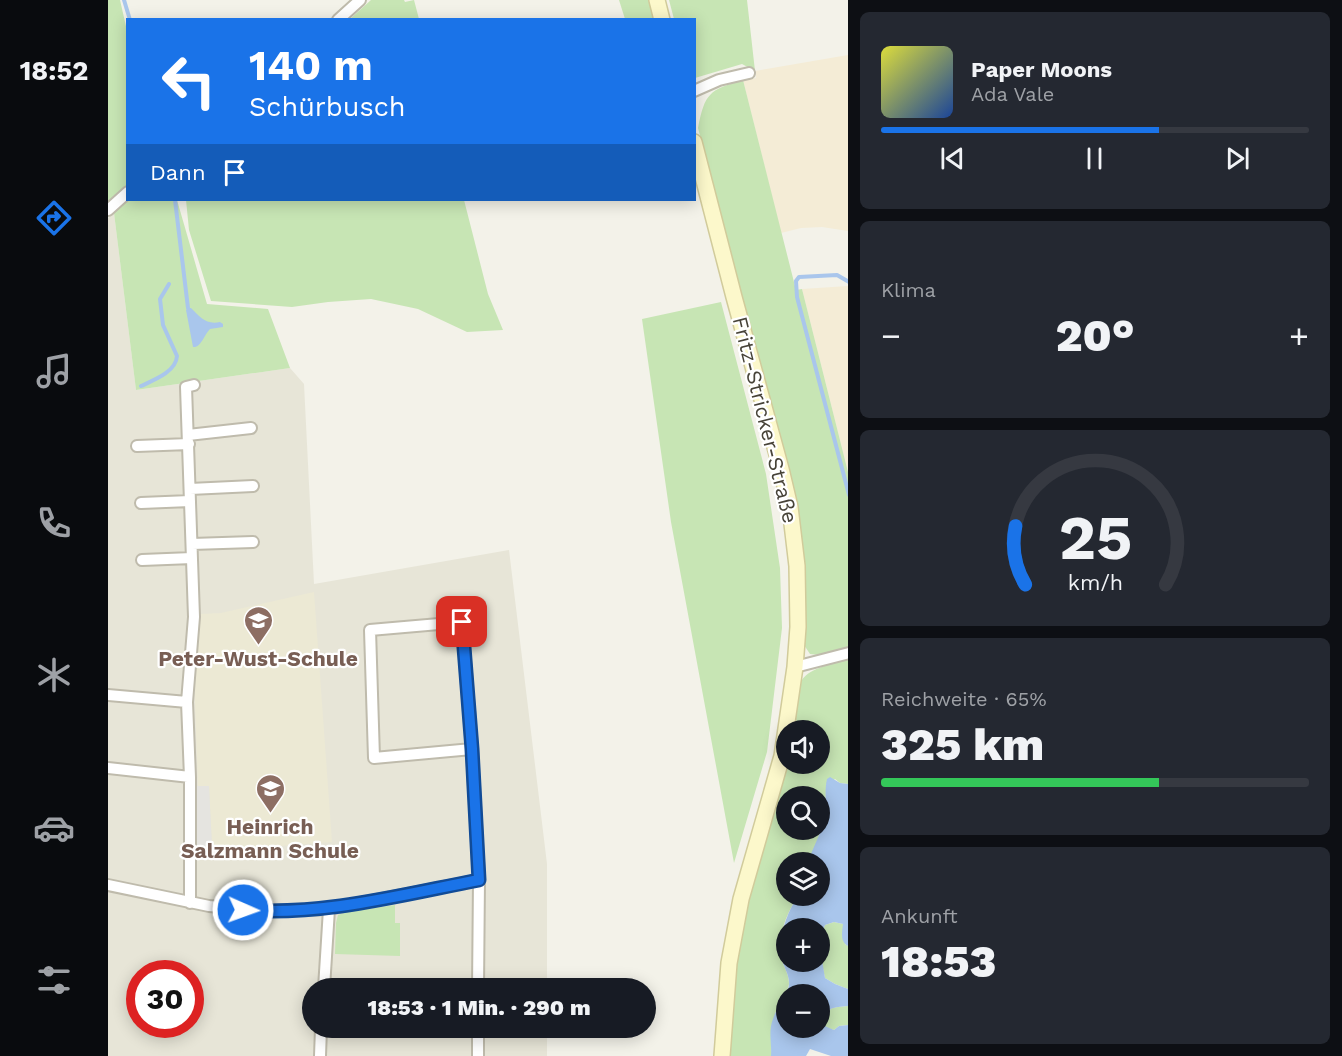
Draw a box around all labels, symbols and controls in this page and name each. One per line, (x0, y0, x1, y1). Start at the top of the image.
text: 140 m (249, 41, 373, 90)
icon: left (150, 42, 228, 120)
text: 18:52 (20, 55, 88, 87)
text: Paper Moons (971, 57, 1112, 82)
text: Ada Vale (971, 82, 1054, 106)
text: Schürbusch (249, 91, 405, 123)
icon: previous (936, 142, 969, 175)
icon: pause (1078, 142, 1111, 175)
icon: next (1221, 142, 1254, 175)
icon: arrive (218, 156, 251, 189)
text: Dann (150, 160, 206, 185)
icon: directions (33, 197, 75, 239)
text: Klima (881, 278, 936, 302)
text: 20° (1055, 309, 1135, 362)
street label: Fritz-Stricker-Straße (728, 314, 803, 526)
text: − (881, 316, 901, 355)
text: + (1289, 316, 1309, 355)
icon: music (33, 350, 75, 392)
text: 25 (1058, 501, 1132, 574)
icon: phone (33, 502, 75, 544)
text: km/h (1067, 570, 1123, 595)
pin (436, 596, 487, 647)
school or university icon: Peter-Wust-Schule (242, 604, 274, 646)
icon: arrive (445, 605, 478, 638)
place label: Peter-Wust-Schule (158, 646, 358, 671)
icon: climate (33, 654, 75, 696)
text: Reichweite · 65% (881, 687, 1047, 711)
text: 325 km (881, 718, 1044, 771)
map controls (776, 720, 830, 1038)
button: sound (776, 720, 830, 774)
school or university icon: Heinrich Salzmann Schule (254, 772, 286, 814)
button: search (776, 786, 830, 840)
icon: car (33, 807, 75, 849)
place label: Heinrich Salzmann Schule (181, 814, 359, 863)
button: layers (776, 852, 830, 906)
position arrow (211, 878, 275, 942)
text: Ankunft (881, 904, 958, 928)
button: + (776, 918, 830, 972)
text: 18:53 (881, 935, 996, 988)
icon: filters (33, 959, 75, 1001)
speed limit sign: 30 (126, 960, 204, 1038)
button: − (776, 984, 830, 1038)
text: 18:53 · 1 Min. · 290 m (367, 995, 591, 1020)

